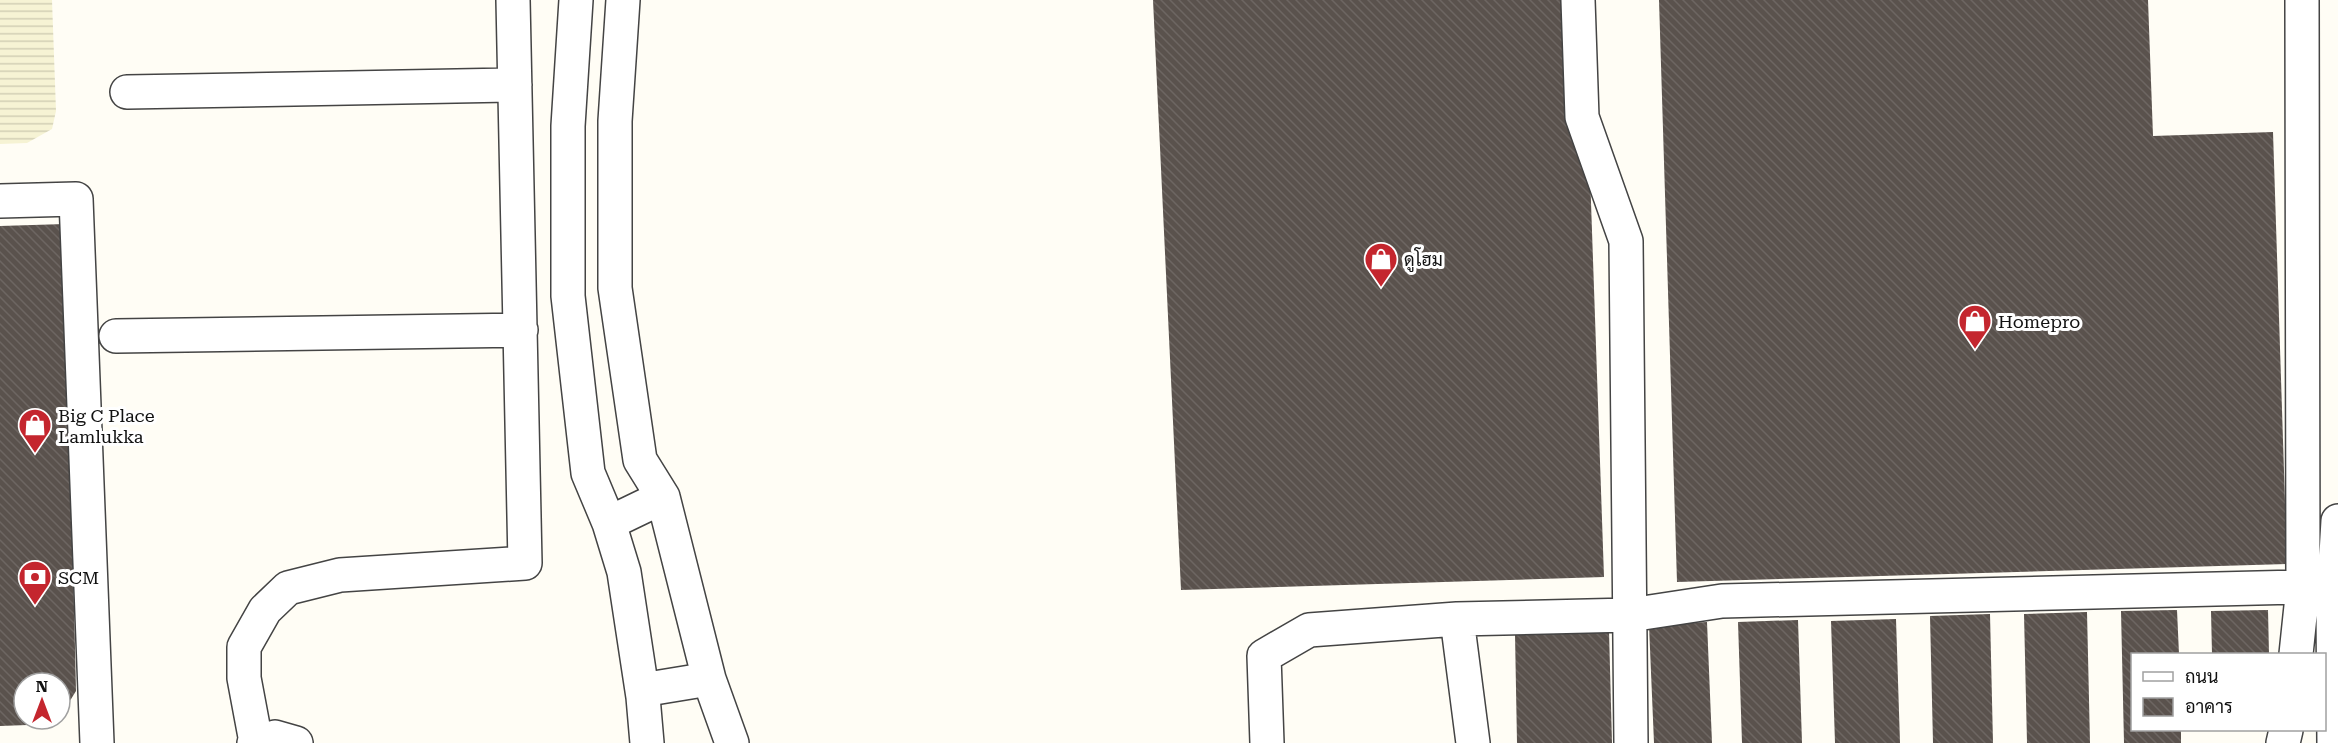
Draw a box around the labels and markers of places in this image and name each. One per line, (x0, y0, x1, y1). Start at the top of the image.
shop icon: ดูโฮม (1363, 241, 1399, 288)
place label: ดูโฮม (1404, 247, 1443, 273)
shop icon: Homepro (1957, 303, 1993, 350)
place label: Homepro (1998, 311, 2080, 332)
place label: Big C Place Lamlukka (58, 405, 155, 447)
shop icon: Big C Place Lamlukka (17, 407, 53, 454)
bank icon: SCM (17, 559, 53, 606)
place label: SCM (58, 567, 99, 588)

